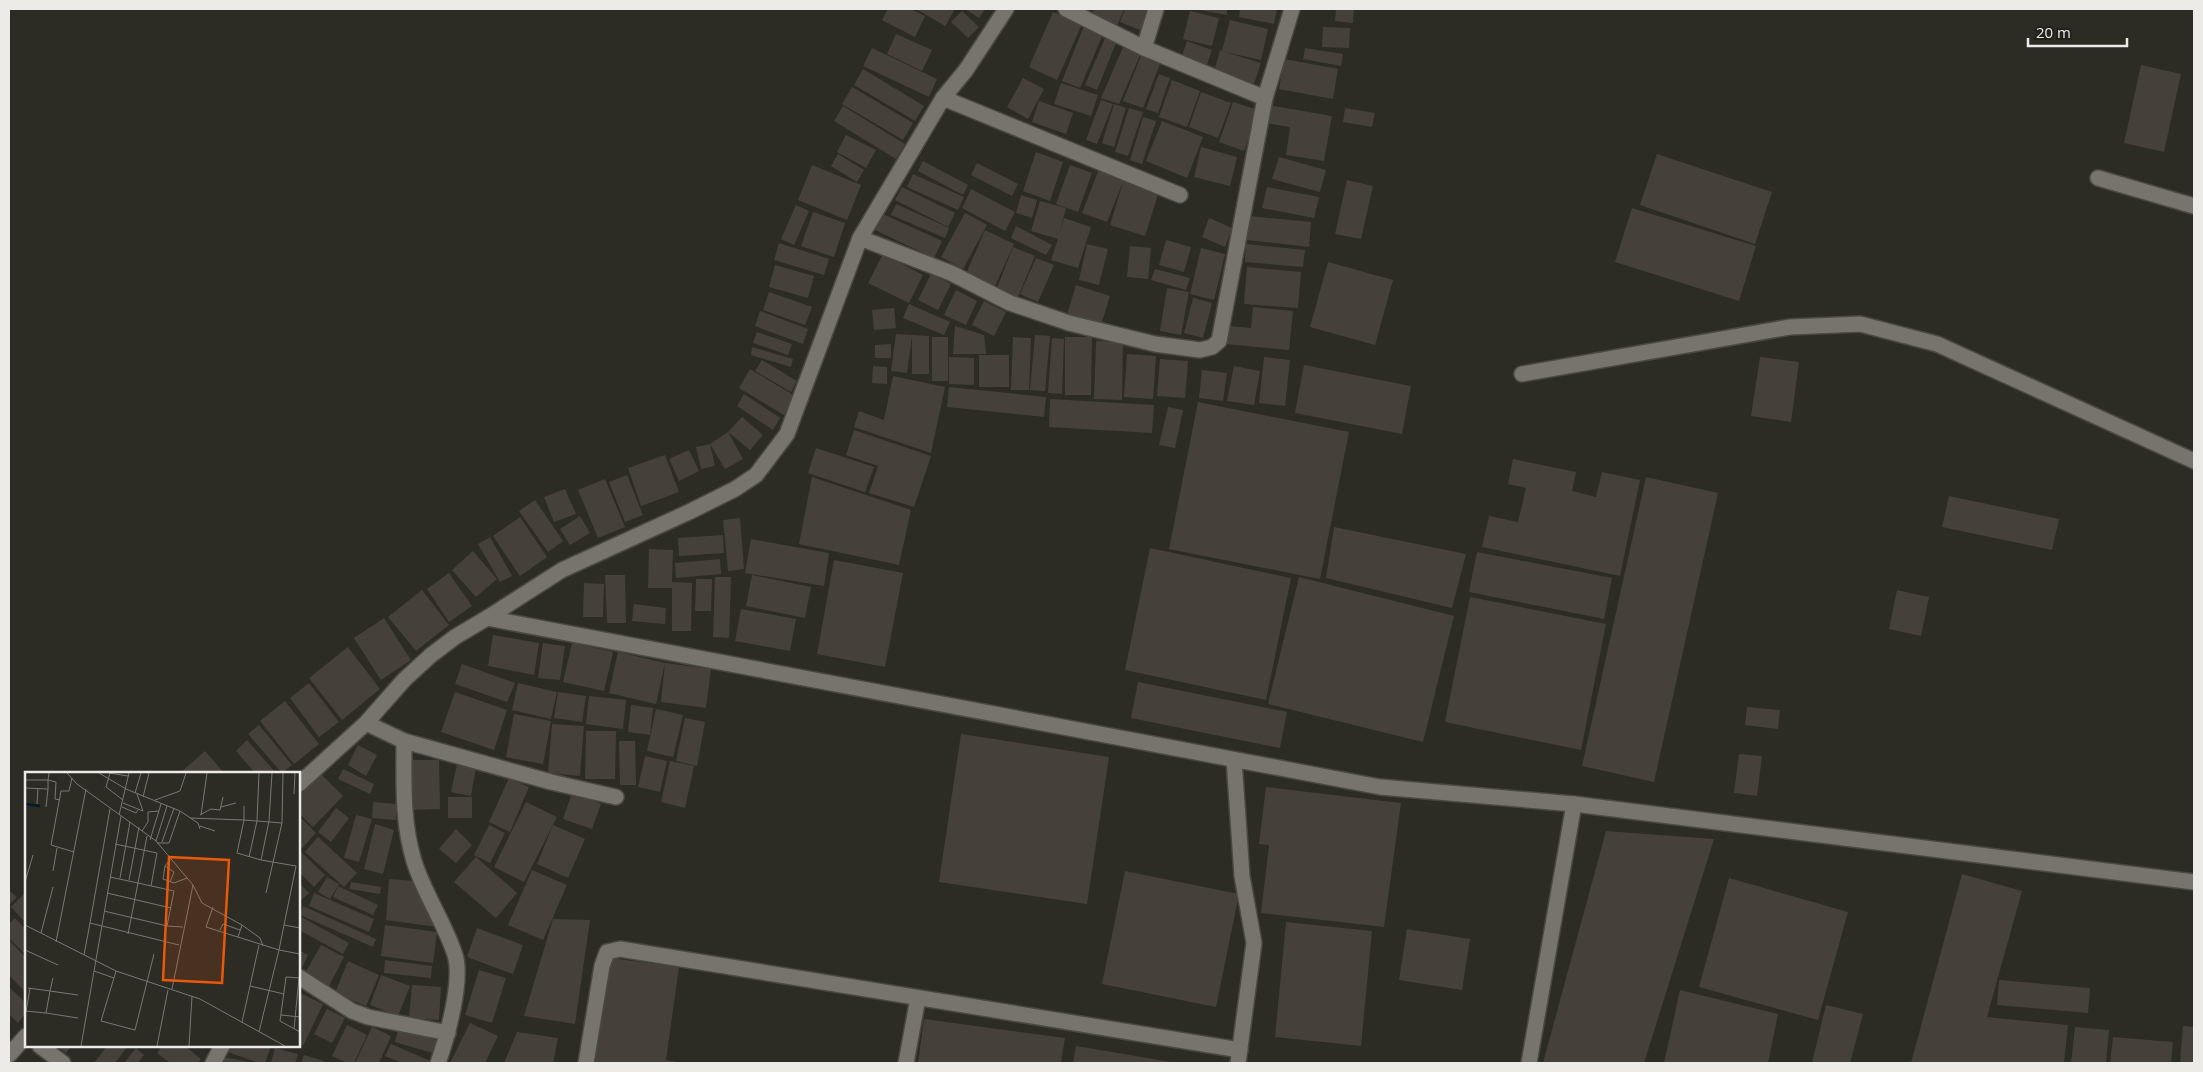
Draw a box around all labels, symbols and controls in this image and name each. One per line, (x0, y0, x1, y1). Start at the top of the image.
scale bar (2028, 15, 2127, 47)
text: 20 m (2036, 22, 2071, 42)
inset map (25, 772, 300, 1047)

